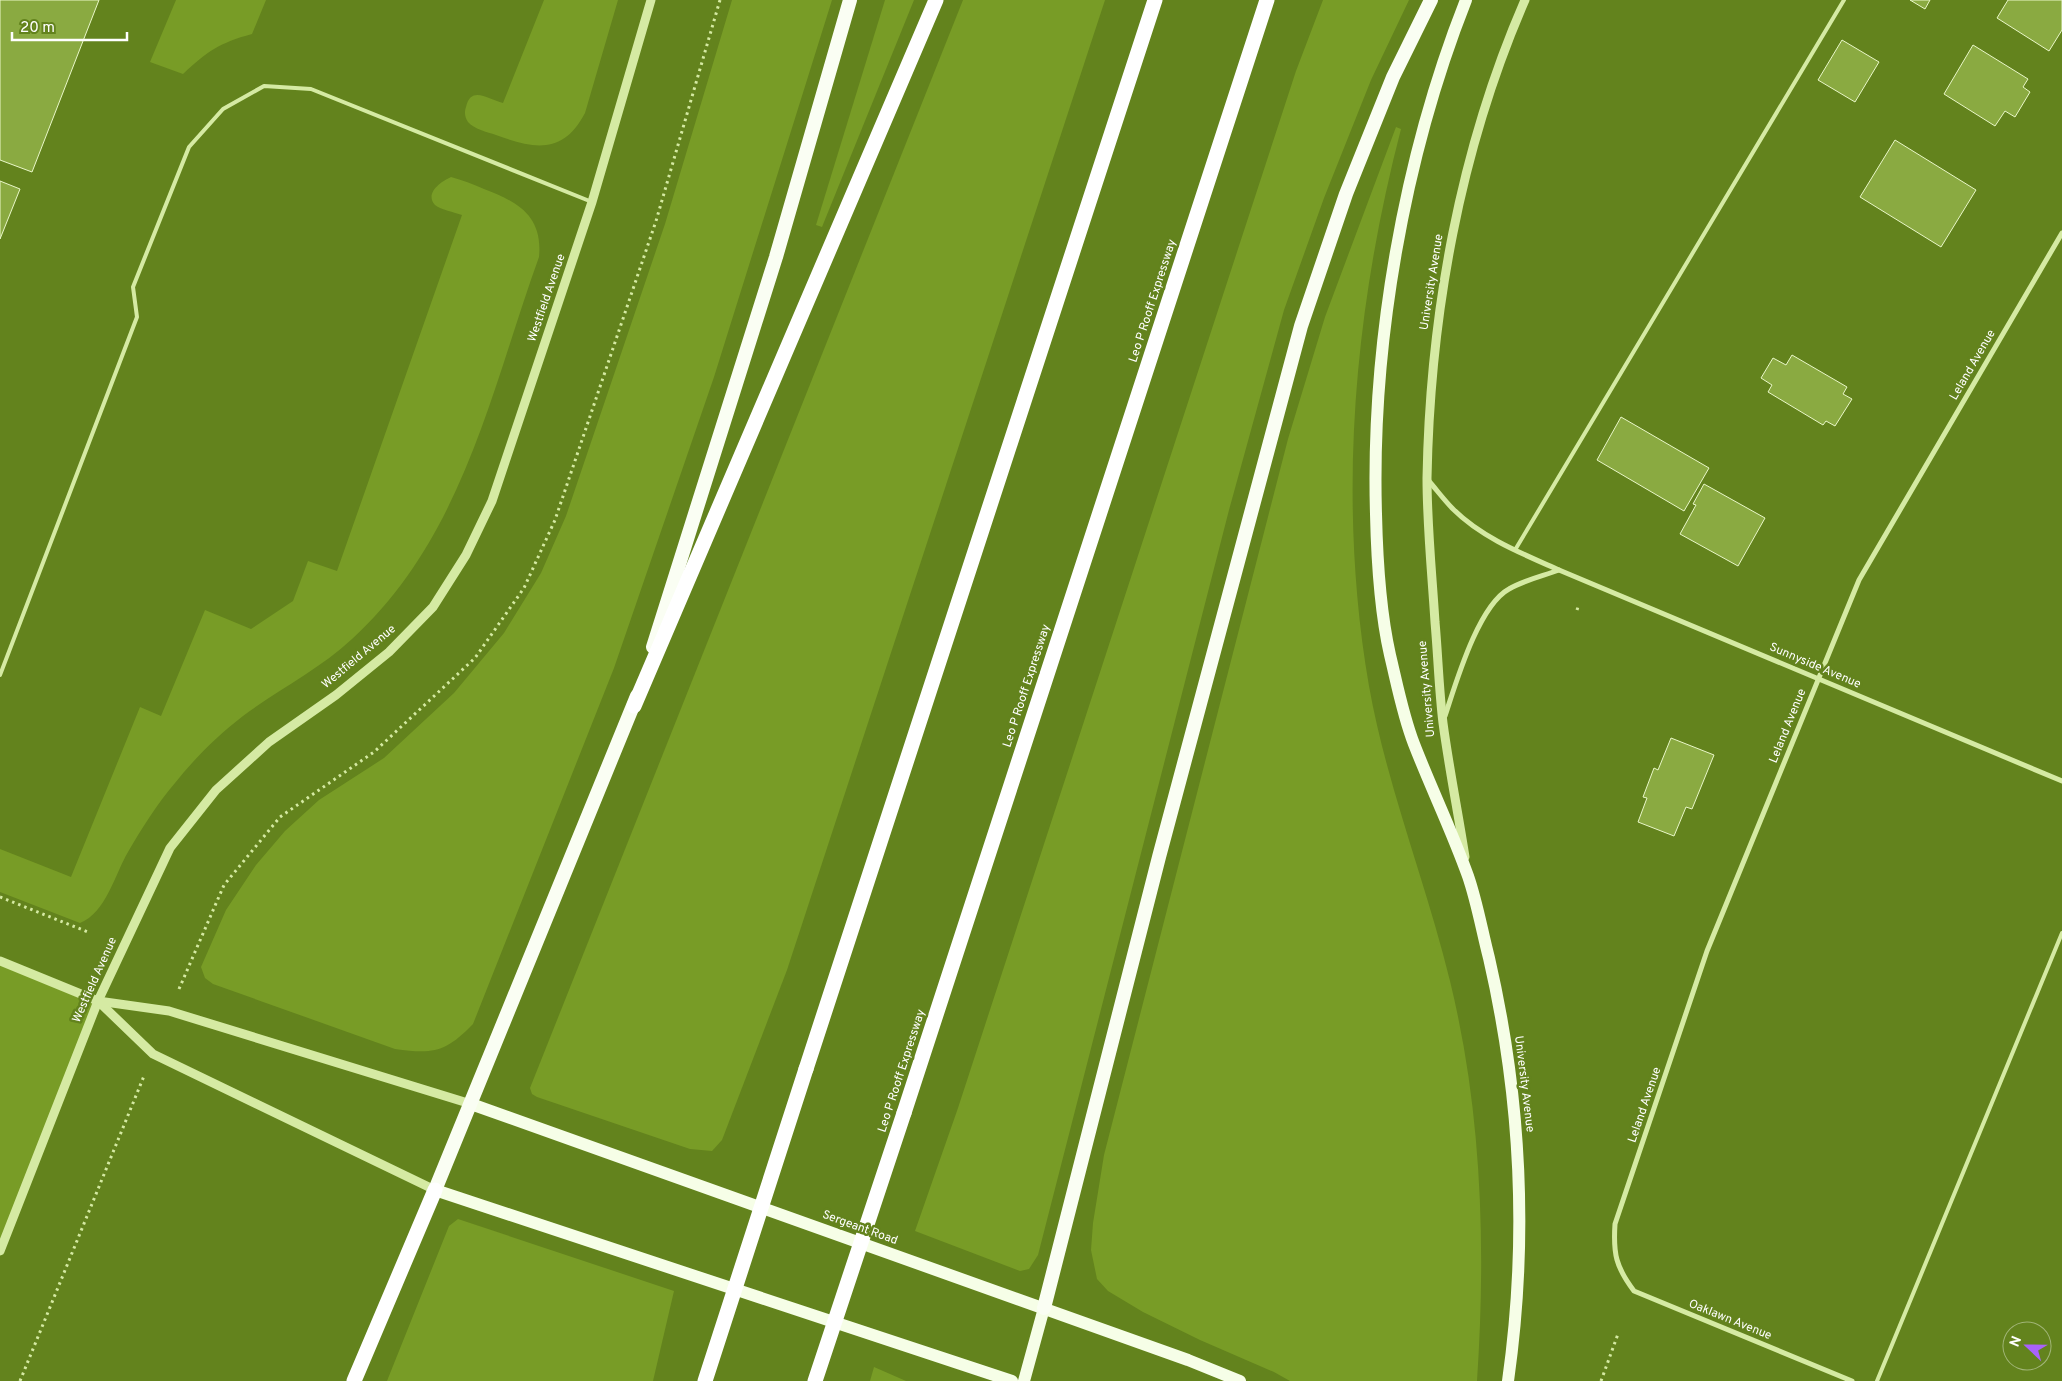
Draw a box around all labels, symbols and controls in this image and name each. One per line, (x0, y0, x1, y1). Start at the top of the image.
scale bar (12, 10, 128, 42)
text: 20 m (20, 19, 55, 38)
street label: University Avenue (1417, 233, 1447, 331)
street label: Leo P Rooff Expressway (1126, 237, 1180, 365)
street label: Westfield Avenue (524, 252, 570, 344)
street label: Leland Avenue (1946, 327, 2000, 403)
street label: Westfield Avenue (319, 621, 399, 693)
street label: Leo P Rooff Expressway (1000, 622, 1054, 750)
street label: Sunnyside Avenue (1767, 639, 1863, 693)
street label: University Avenue (1415, 640, 1439, 738)
street label: Leland Avenue (1766, 686, 1810, 766)
street label: Westfield Avenue (69, 935, 121, 1025)
street label: Leo P Rooff Expressway (875, 1007, 929, 1135)
street label: University Avenue (1510, 1035, 1538, 1133)
street label: Leland Avenue (1625, 1065, 1665, 1145)
street label: Sergeant Road (820, 1207, 900, 1249)
street label: Oaklawn Avenue (1686, 1296, 1774, 1344)
north arrow (2002, 1321, 2052, 1371)
text: N (2007, 1334, 2026, 1350)

